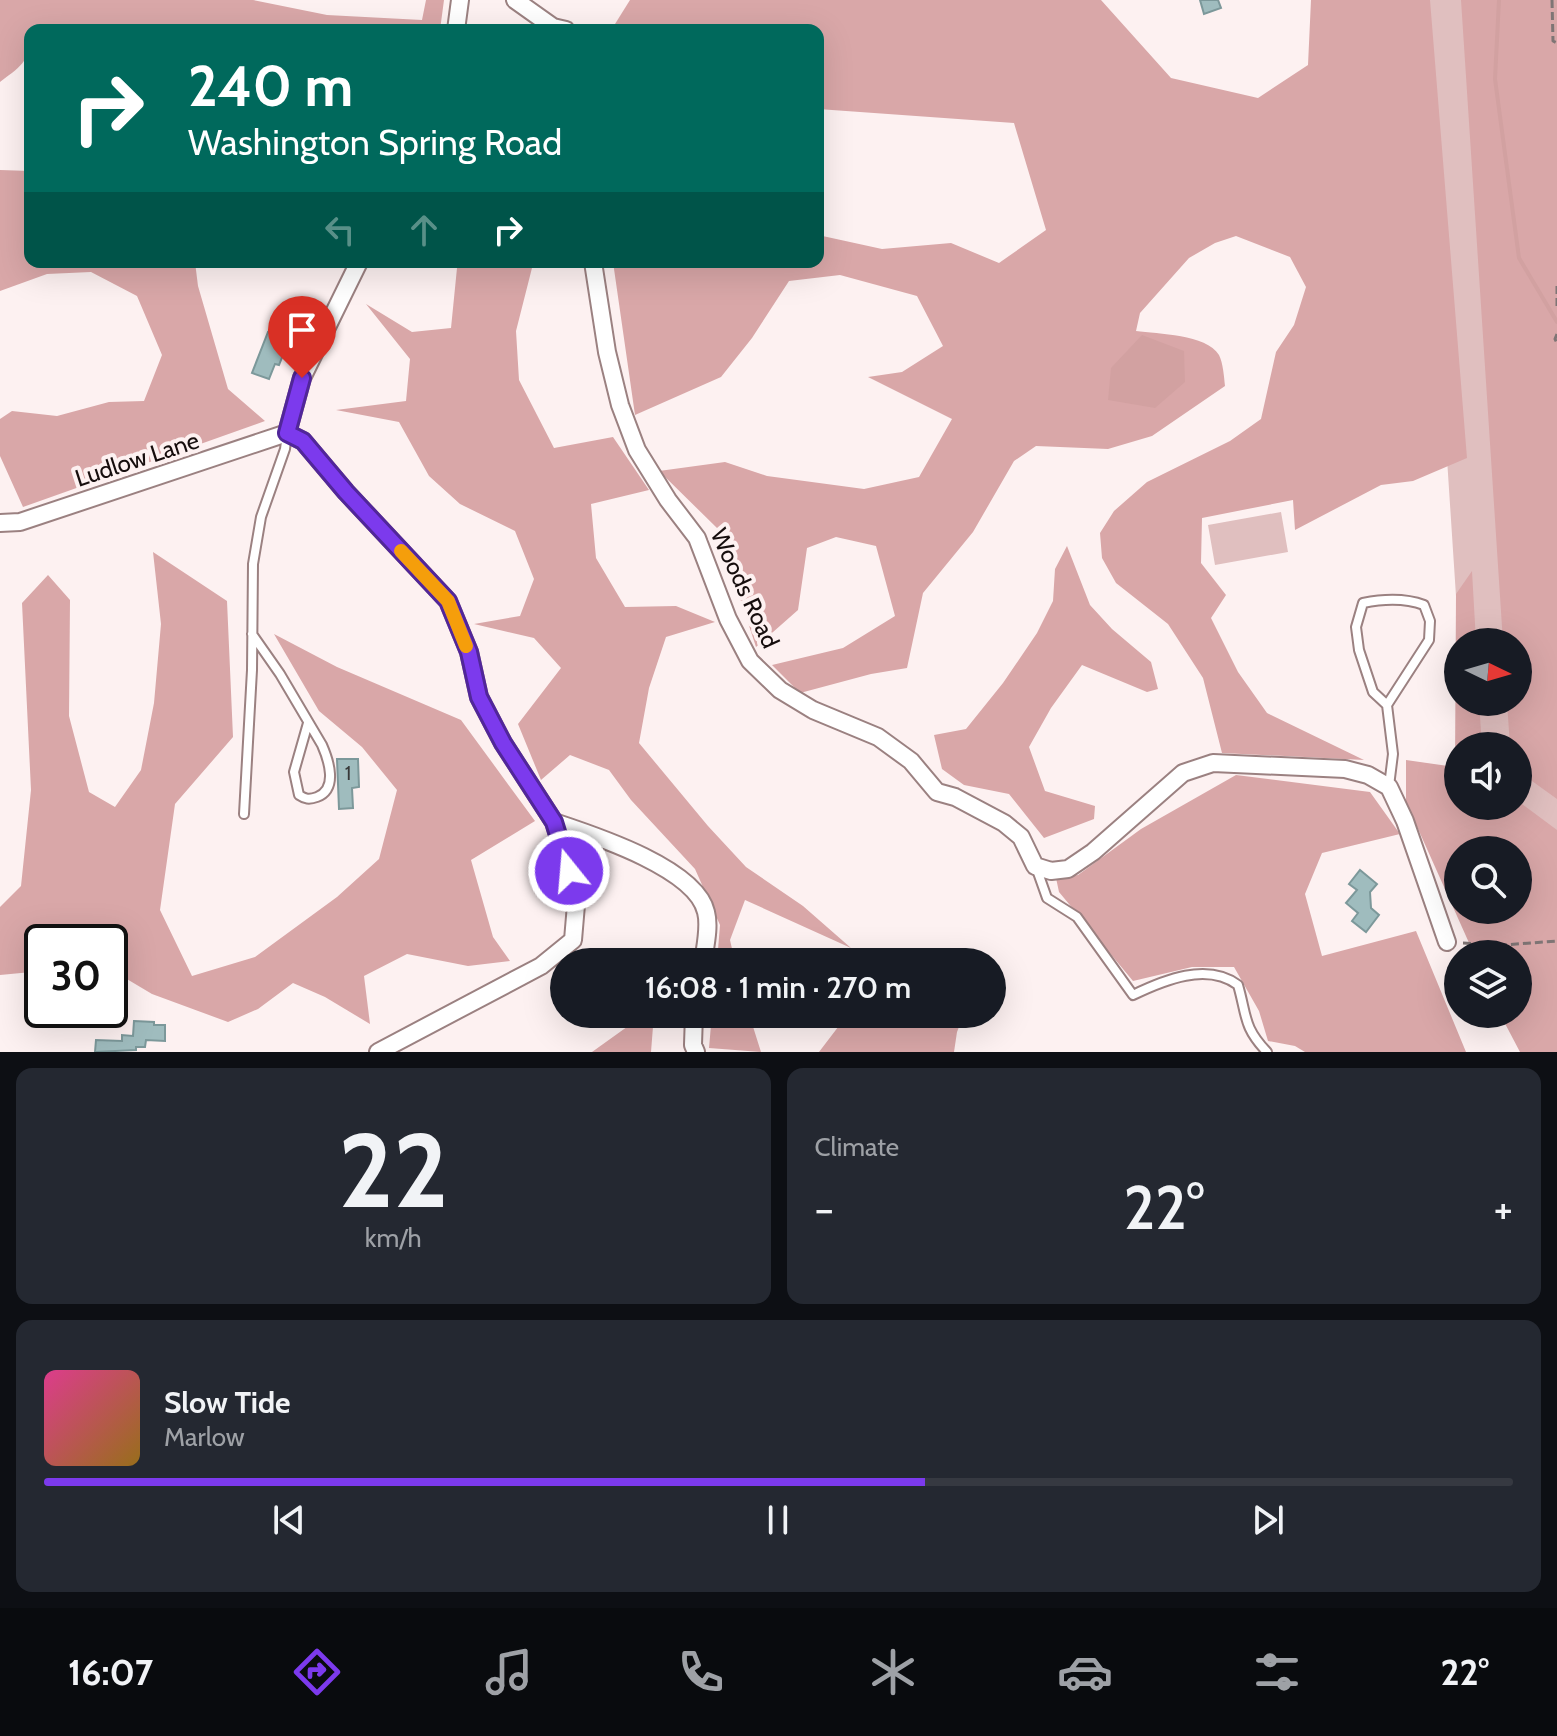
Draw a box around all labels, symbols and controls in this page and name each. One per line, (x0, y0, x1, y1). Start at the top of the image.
text: 240 m (188, 52, 353, 120)
icon: right (56, 56, 160, 160)
text: Washington Spring Road (188, 120, 562, 164)
icon: left (318, 208, 362, 252)
icon: ahead (402, 208, 446, 252)
icon: right (486, 208, 530, 252)
pin (268, 296, 336, 378)
icon: arrive (280, 308, 324, 352)
street label: Ludlow Lane (71, 425, 203, 493)
street label: Woods Road (705, 523, 785, 653)
north arrow (1444, 628, 1532, 716)
map controls (1444, 628, 1532, 1028)
button: sound (1444, 732, 1532, 820)
house number: 1 (345, 761, 351, 785)
position arrow (527, 829, 611, 913)
button: search (1444, 836, 1532, 924)
speed limit sign: 30 (24, 924, 128, 1028)
button: layers (1444, 940, 1532, 1028)
text: 16:08 · 1 min · 270 m (645, 969, 911, 1006)
text: 22 (338, 1107, 448, 1233)
text: Climate (815, 1131, 899, 1163)
text: 22° (1123, 1171, 1204, 1244)
text: − (815, 1182, 834, 1235)
text: + (1494, 1182, 1513, 1235)
text: km/h (365, 1222, 422, 1254)
text: Slow Tide (164, 1384, 291, 1421)
text: Marlow (164, 1421, 245, 1453)
icon: previous (267, 1498, 311, 1542)
icon: pause (756, 1498, 800, 1542)
icon: next (1246, 1498, 1290, 1542)
icon: directions (289, 1644, 345, 1700)
icon: music (481, 1644, 537, 1700)
icon: phone (673, 1644, 729, 1700)
icon: climate (865, 1644, 921, 1700)
icon: car (1057, 1644, 1113, 1700)
icon: filters (1249, 1644, 1305, 1700)
text: 16:07 (68, 1650, 153, 1694)
text: 22° (1440, 1650, 1489, 1694)

